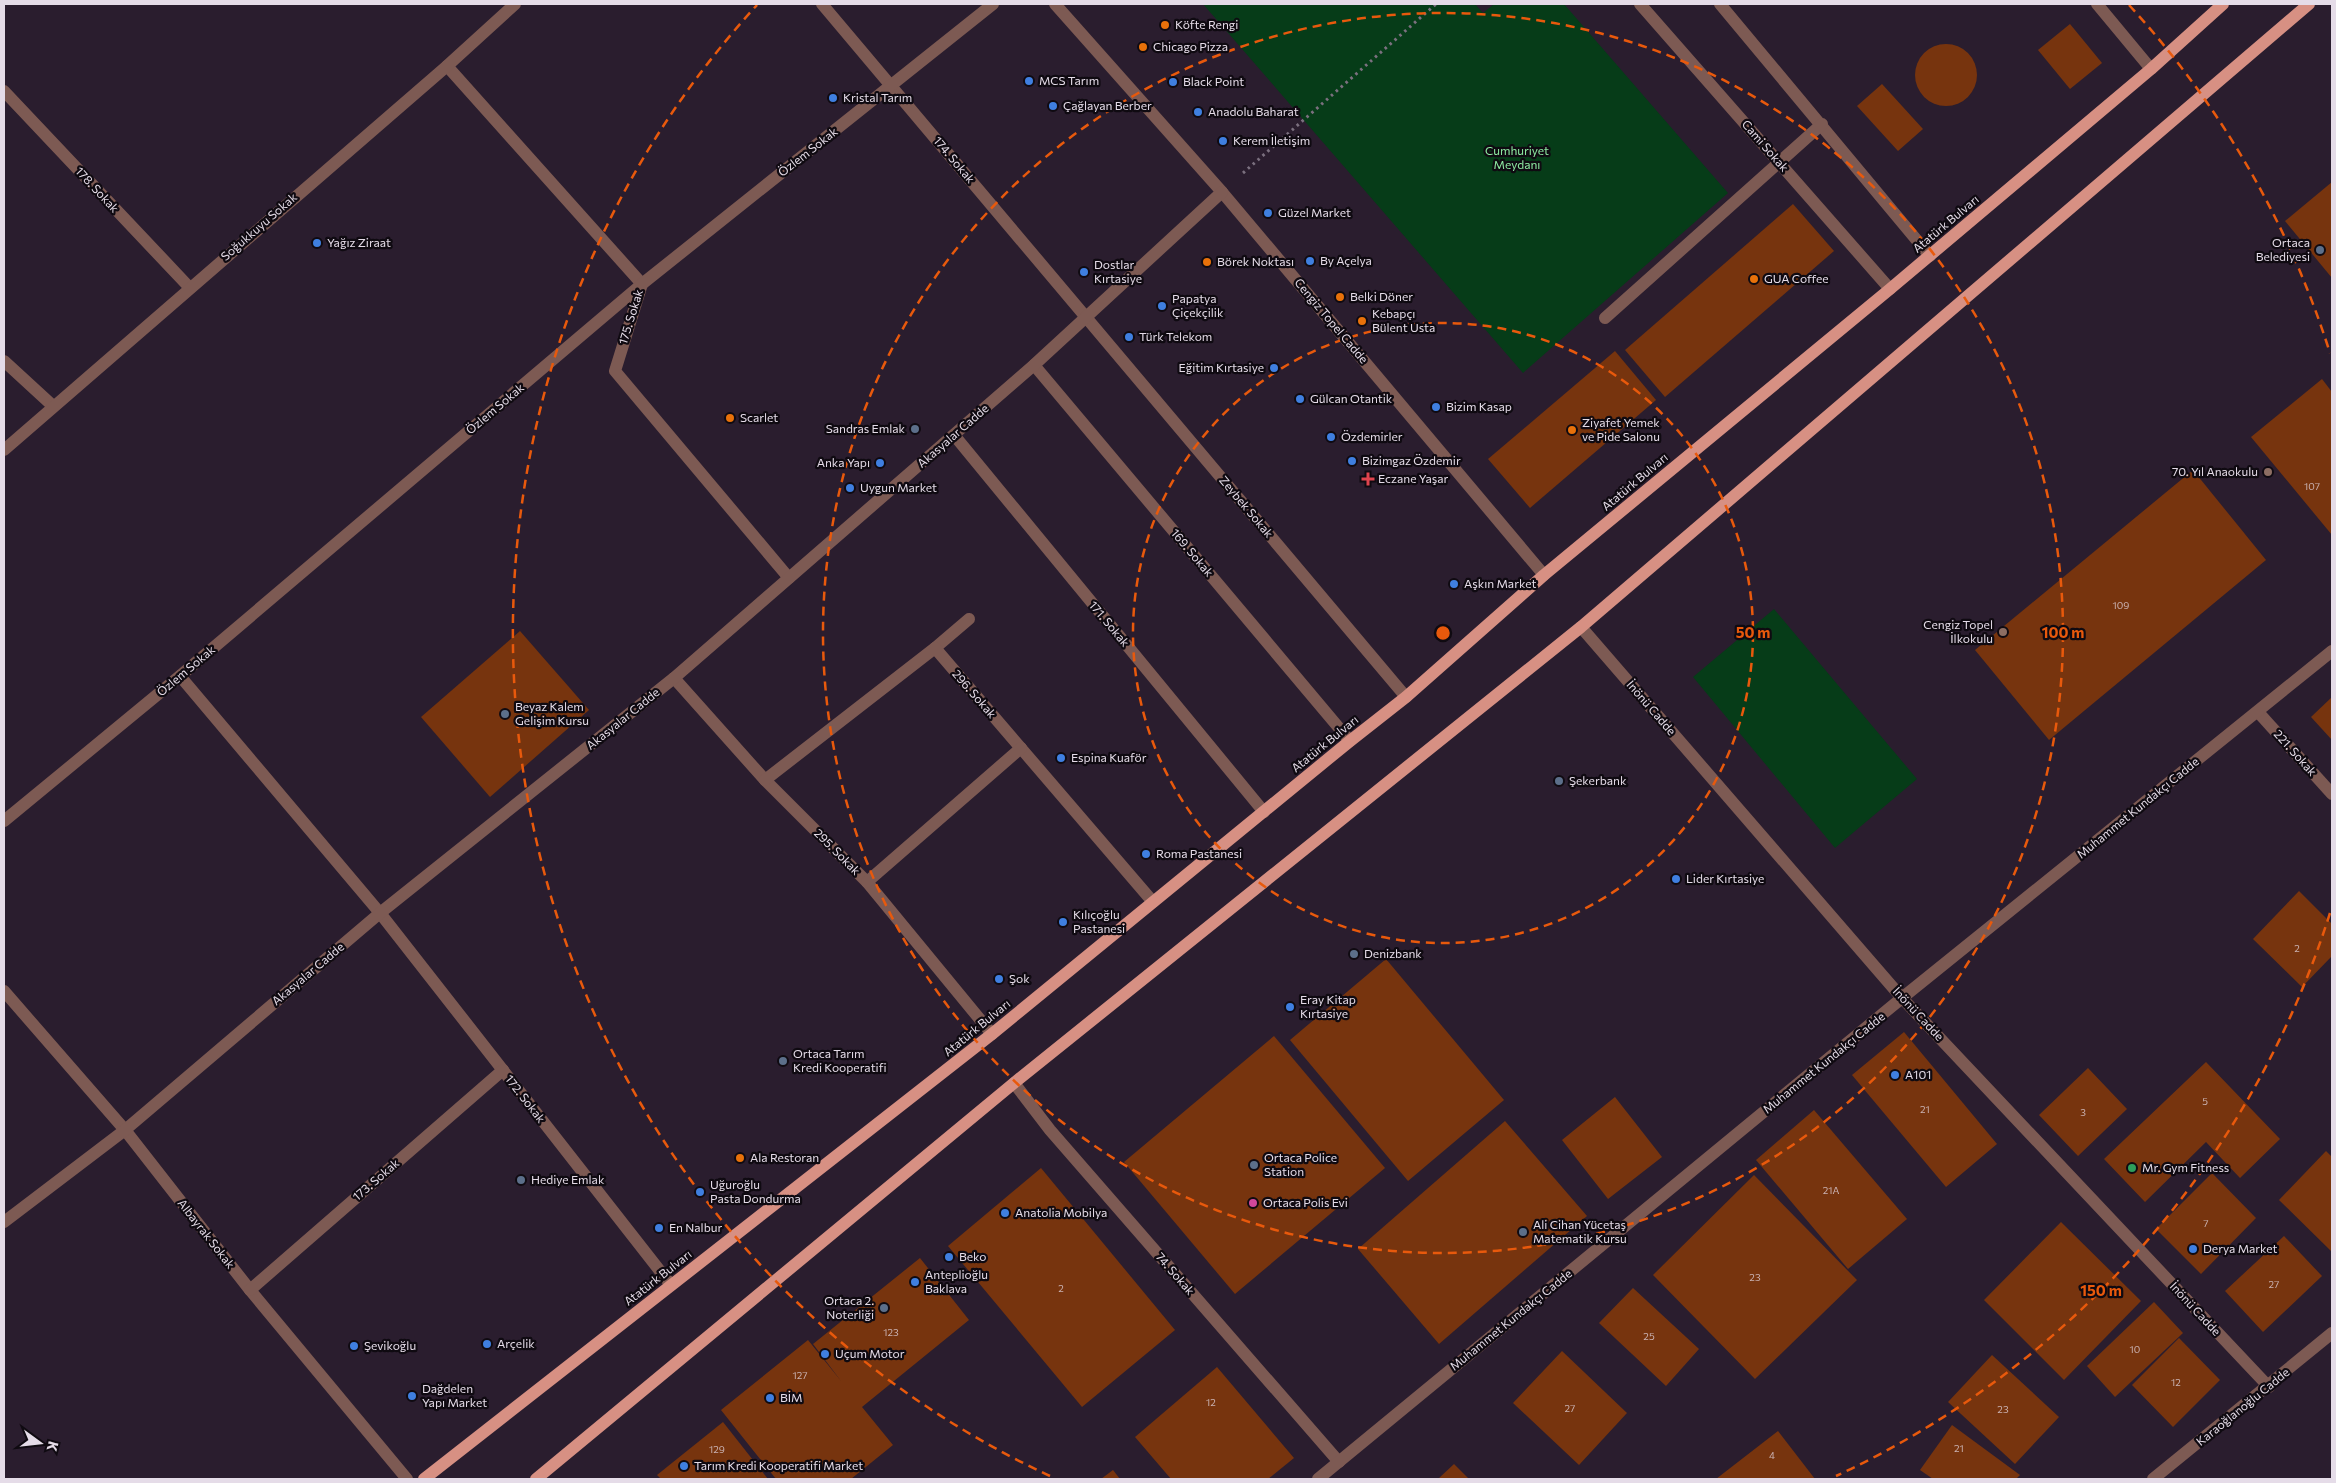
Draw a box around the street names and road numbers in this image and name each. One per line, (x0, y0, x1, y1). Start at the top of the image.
street label: Cami Sokak (1740, 117, 1792, 174)
street label: Özlem Sokak (775, 123, 840, 179)
street label: 174. Sokak (931, 133, 979, 186)
street label: 178. Sokak (73, 164, 123, 215)
street label: Soğukkuyu Sokak (218, 189, 299, 263)
street label: Atatürk Bulvarı (1909, 192, 1981, 255)
street label: Cengiz Topel Cadde (1292, 275, 1371, 366)
street label: 175. Sokak (615, 287, 645, 346)
street label: Özlem Sokak (463, 380, 527, 437)
street label: Akasyalar Cadde (914, 400, 991, 470)
street label: Atatürk Bulvarı (1598, 450, 1670, 513)
street label: Zeybek Sokak (1217, 473, 1277, 540)
street label: 169. Sokak (1169, 526, 1217, 579)
street label: 171. Sokak (1087, 598, 1133, 649)
street label: Özlem Sokak (154, 642, 218, 699)
street label: 296. Sokak (950, 666, 1000, 721)
street label: İnönü Cadde (1624, 677, 1679, 738)
street label: Akasyalar Cadde (583, 685, 662, 752)
street label: Atatürk Bulvarı (1288, 712, 1361, 774)
street label: 221. Sokak (2271, 726, 2320, 779)
street label: Muhammet Kundakçı Cadde (2074, 754, 2201, 861)
street label: 295. Sokak (812, 825, 864, 878)
street label: Akasyalar Cadde (268, 939, 346, 1007)
street label: İnönü Cadde (1890, 984, 1947, 1043)
street label: Atatürk Bulvarı (940, 996, 1013, 1058)
street label: Muhammet Kundakçı Cadde (1760, 1009, 1887, 1116)
street label: 172. Sokak (503, 1072, 549, 1125)
street label: 173. Sokak (349, 1155, 402, 1203)
street label: Albayrak Sokak (175, 1196, 238, 1271)
street label: Atatürk Bulvarı (621, 1246, 694, 1308)
street label: 74. Sokak (1154, 1249, 1198, 1298)
street label: Muhammet Kundakçı Cadde (1447, 1266, 1574, 1373)
street label: İnönü Cadde (2167, 1279, 2224, 1338)
street label: Karaoğlanoğlu Cadde (2193, 1364, 2292, 1448)

